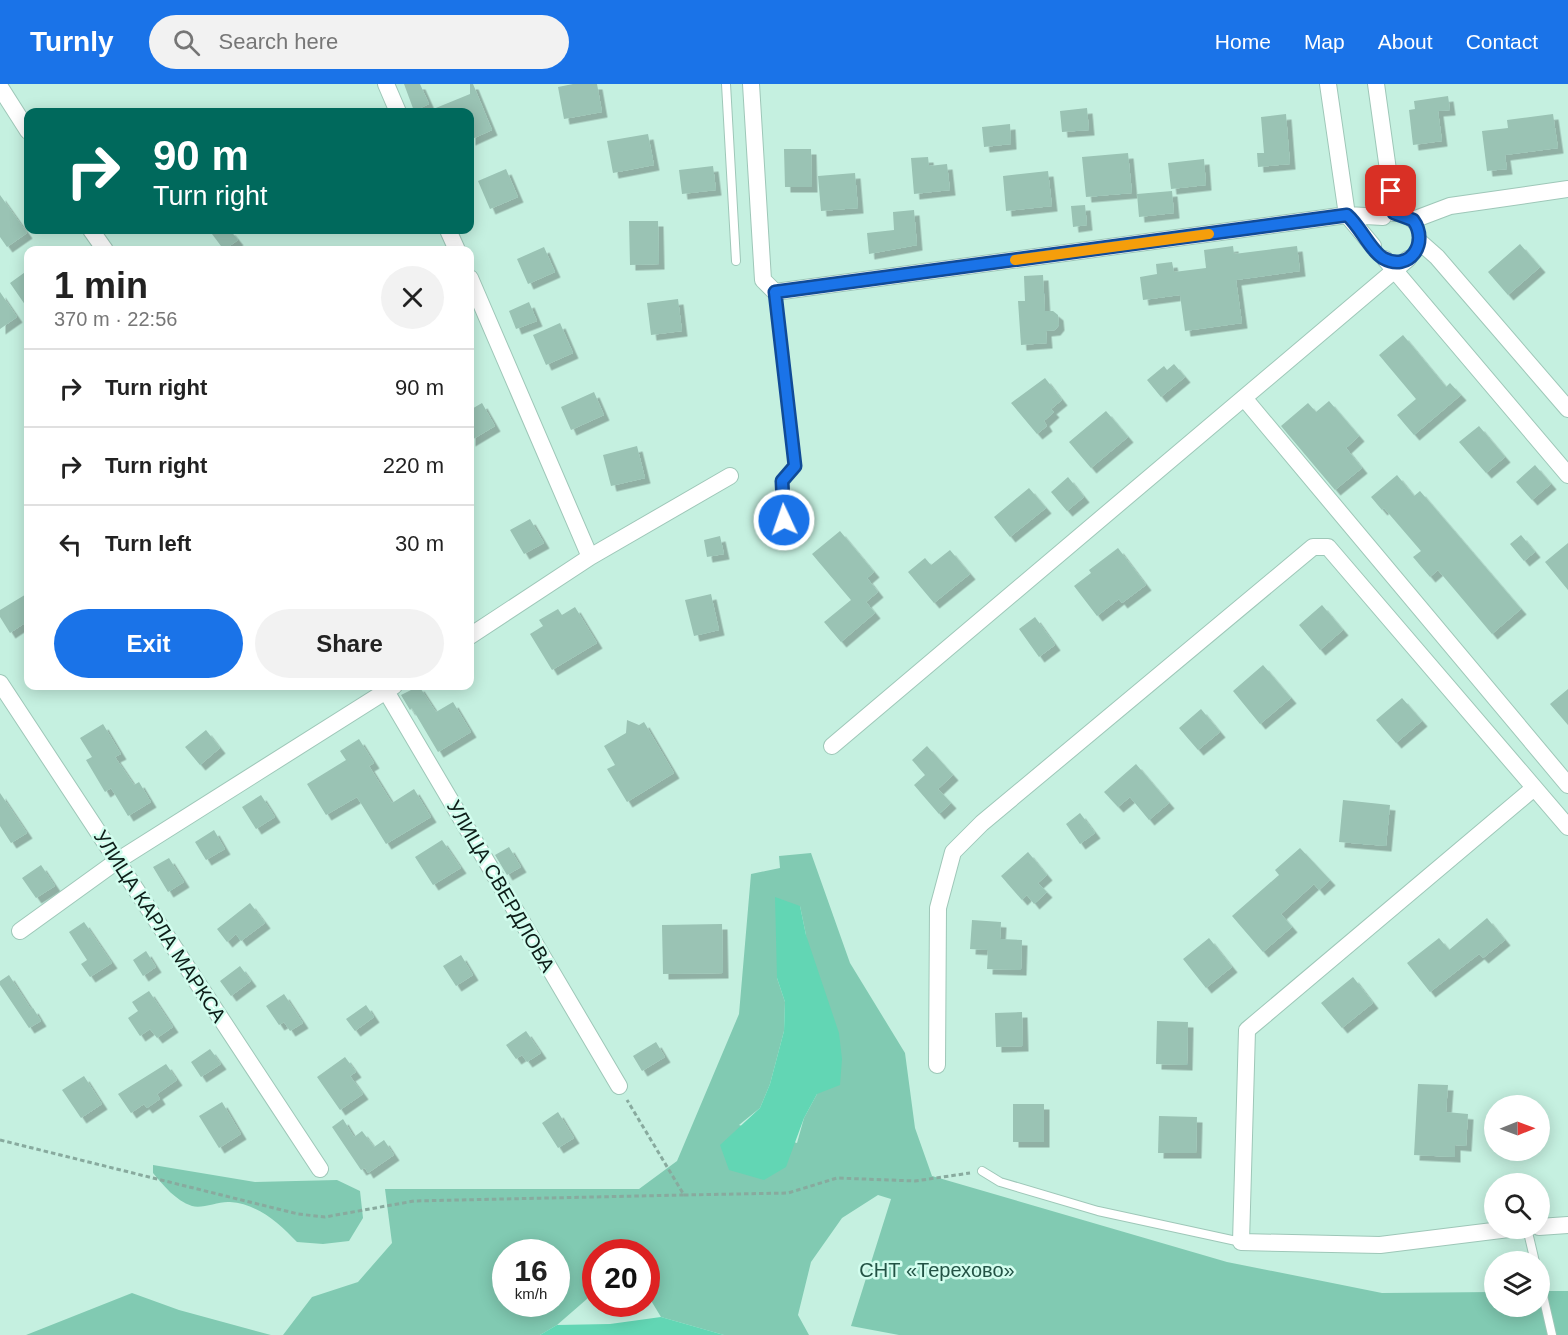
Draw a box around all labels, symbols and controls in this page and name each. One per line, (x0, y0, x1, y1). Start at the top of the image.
search box (149, 15, 569, 69)
text: Turnly (30, 26, 113, 57)
icon: search (170, 26, 203, 59)
text: Search here (218, 29, 338, 54)
text: Home (1215, 30, 1271, 53)
text: Map (1304, 30, 1345, 53)
text: About (1378, 30, 1433, 53)
text: Contact (1466, 30, 1538, 53)
icon: right (54, 132, 132, 210)
text: 90 m (153, 132, 249, 179)
pin (1365, 165, 1416, 216)
icon: arrive (1374, 174, 1407, 207)
text: Turn right (153, 181, 268, 211)
text: 1 min (54, 265, 148, 306)
button: close (381, 266, 444, 329)
text: 370 m · 22:56 (54, 308, 177, 330)
icon: right (54, 372, 87, 405)
text: Turn right (105, 375, 207, 400)
text: 90 m (395, 375, 444, 400)
icon: right (54, 450, 87, 483)
text: Turn right (105, 453, 207, 478)
text: 220 m (383, 453, 444, 478)
position arrow (752, 488, 816, 552)
icon: left (54, 528, 87, 561)
text: Turn left (105, 531, 191, 556)
text: 30 m (395, 531, 444, 556)
button: Exit (54, 609, 243, 678)
button: Share (255, 609, 444, 678)
street label: УЛИЦА СВЕРДЛОВА (443, 796, 560, 976)
street label: УЛИЦА КАРЛА МАРКСА (90, 826, 231, 1027)
north arrow (1484, 1095, 1550, 1161)
map controls (1484, 1095, 1550, 1317)
button: search (1484, 1173, 1550, 1239)
speed limit sign: 20 (582, 1239, 660, 1317)
button: layers (1484, 1251, 1550, 1317)
text: 16 (514, 1254, 548, 1287)
park label: СНТ «Терехово» (859, 1259, 1015, 1281)
text: km/h (515, 1285, 547, 1302)

